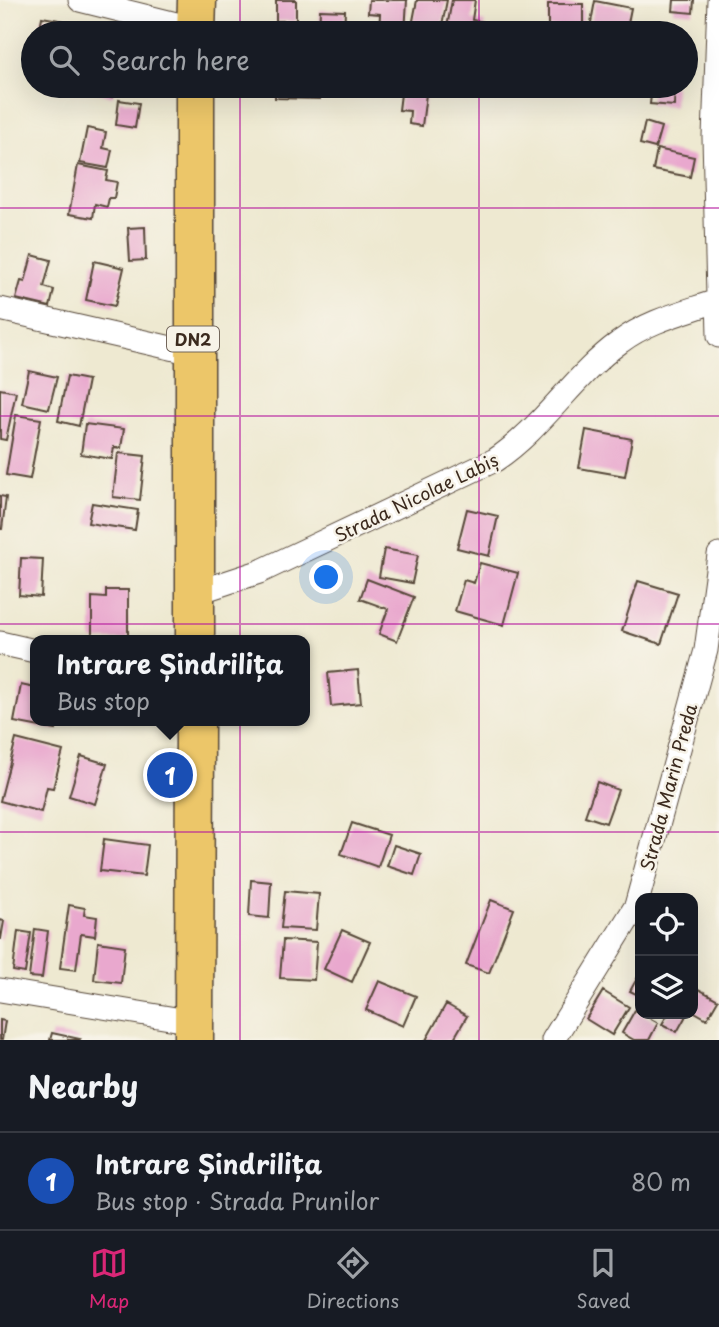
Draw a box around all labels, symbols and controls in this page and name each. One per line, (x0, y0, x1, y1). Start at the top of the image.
search box (21, 21, 698, 98)
text: Search here (101, 40, 250, 79)
icon: search (45, 41, 83, 79)
road number: DN2 (167, 326, 219, 352)
street label: Strada Nicolae Labiș (330, 446, 502, 548)
your location (309, 560, 343, 594)
popup (30, 635, 310, 726)
text: Intrare Șindrilița (56, 644, 284, 683)
text: Bus stop (56, 683, 150, 718)
street label: Strada Marin Preda (633, 700, 703, 874)
pin: 1 (147, 749, 193, 801)
map controls (635, 893, 698, 1019)
button: locate (635, 893, 698, 956)
button: layers (635, 956, 698, 1019)
text: Nearby (28, 1063, 138, 1108)
text: Intrare Șindrilița (95, 1144, 322, 1183)
text: 1 (46, 1164, 57, 1199)
text: 80 m (631, 1164, 691, 1199)
text: Bus stop · Strada Prunilor (95, 1183, 379, 1218)
tab: Map (89, 1244, 129, 1314)
tab: Directions (307, 1244, 399, 1314)
tab: Saved (576, 1244, 630, 1314)

